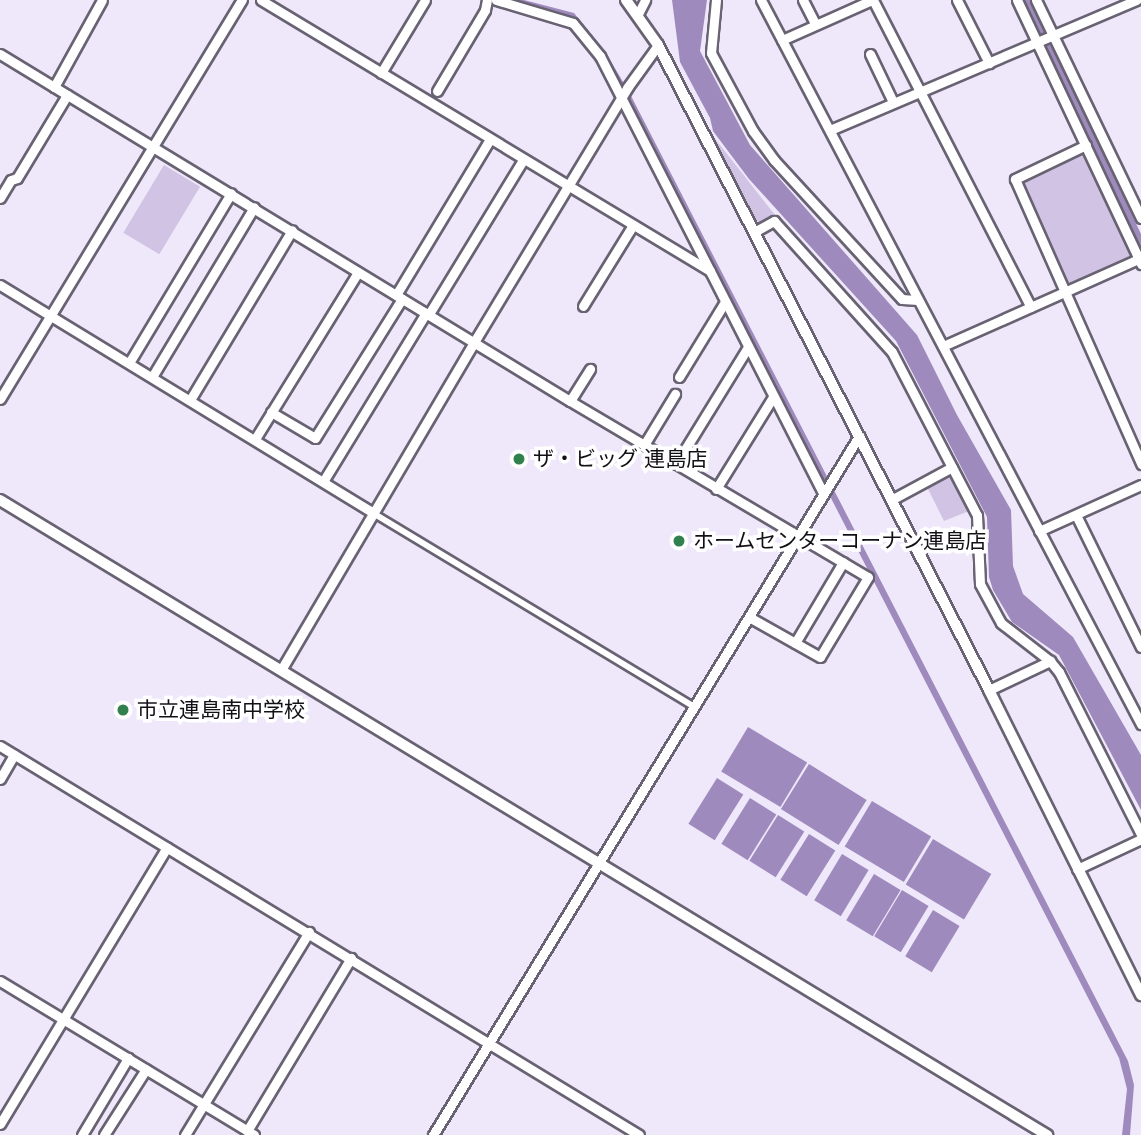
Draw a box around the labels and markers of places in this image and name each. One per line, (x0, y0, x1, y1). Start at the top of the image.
place label: ザ・ビッグ 連島店 (533, 446, 707, 472)
marker: ザ・ビッグ 連島店 (511, 451, 527, 467)
place label: ホームセンターコーナン連島店 (693, 528, 987, 554)
marker: ホームセンターコーナン連島店 (671, 533, 687, 549)
place label: 市立連島南中学校 (137, 697, 305, 723)
marker: 市立連島南中学校 (115, 702, 131, 718)

